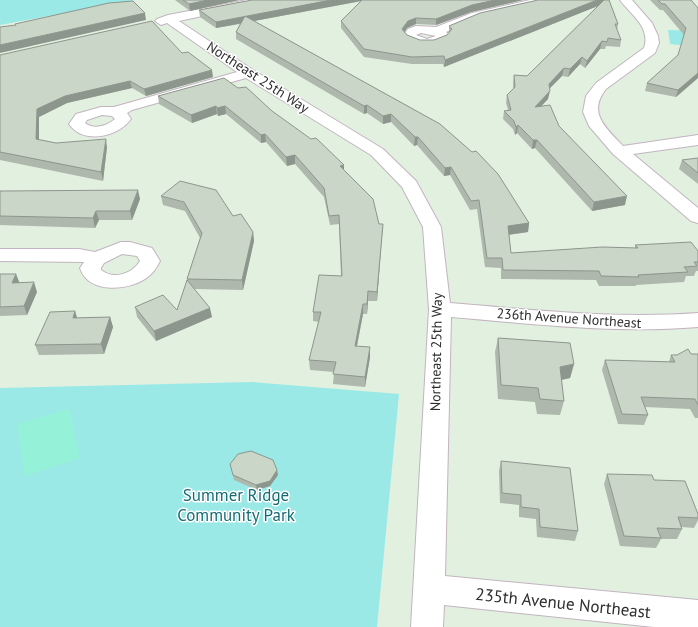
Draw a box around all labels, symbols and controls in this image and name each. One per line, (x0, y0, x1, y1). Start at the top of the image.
street label: Northeast 25th Way (203, 37, 313, 117)
street label: Northeast 25th Way (426, 292, 446, 411)
street label: 236th Avenue Northeast (496, 304, 642, 332)
park label: Summer Ridge Community Park (177, 484, 295, 526)
street label: 235th Avenue Northeast (474, 583, 652, 623)

